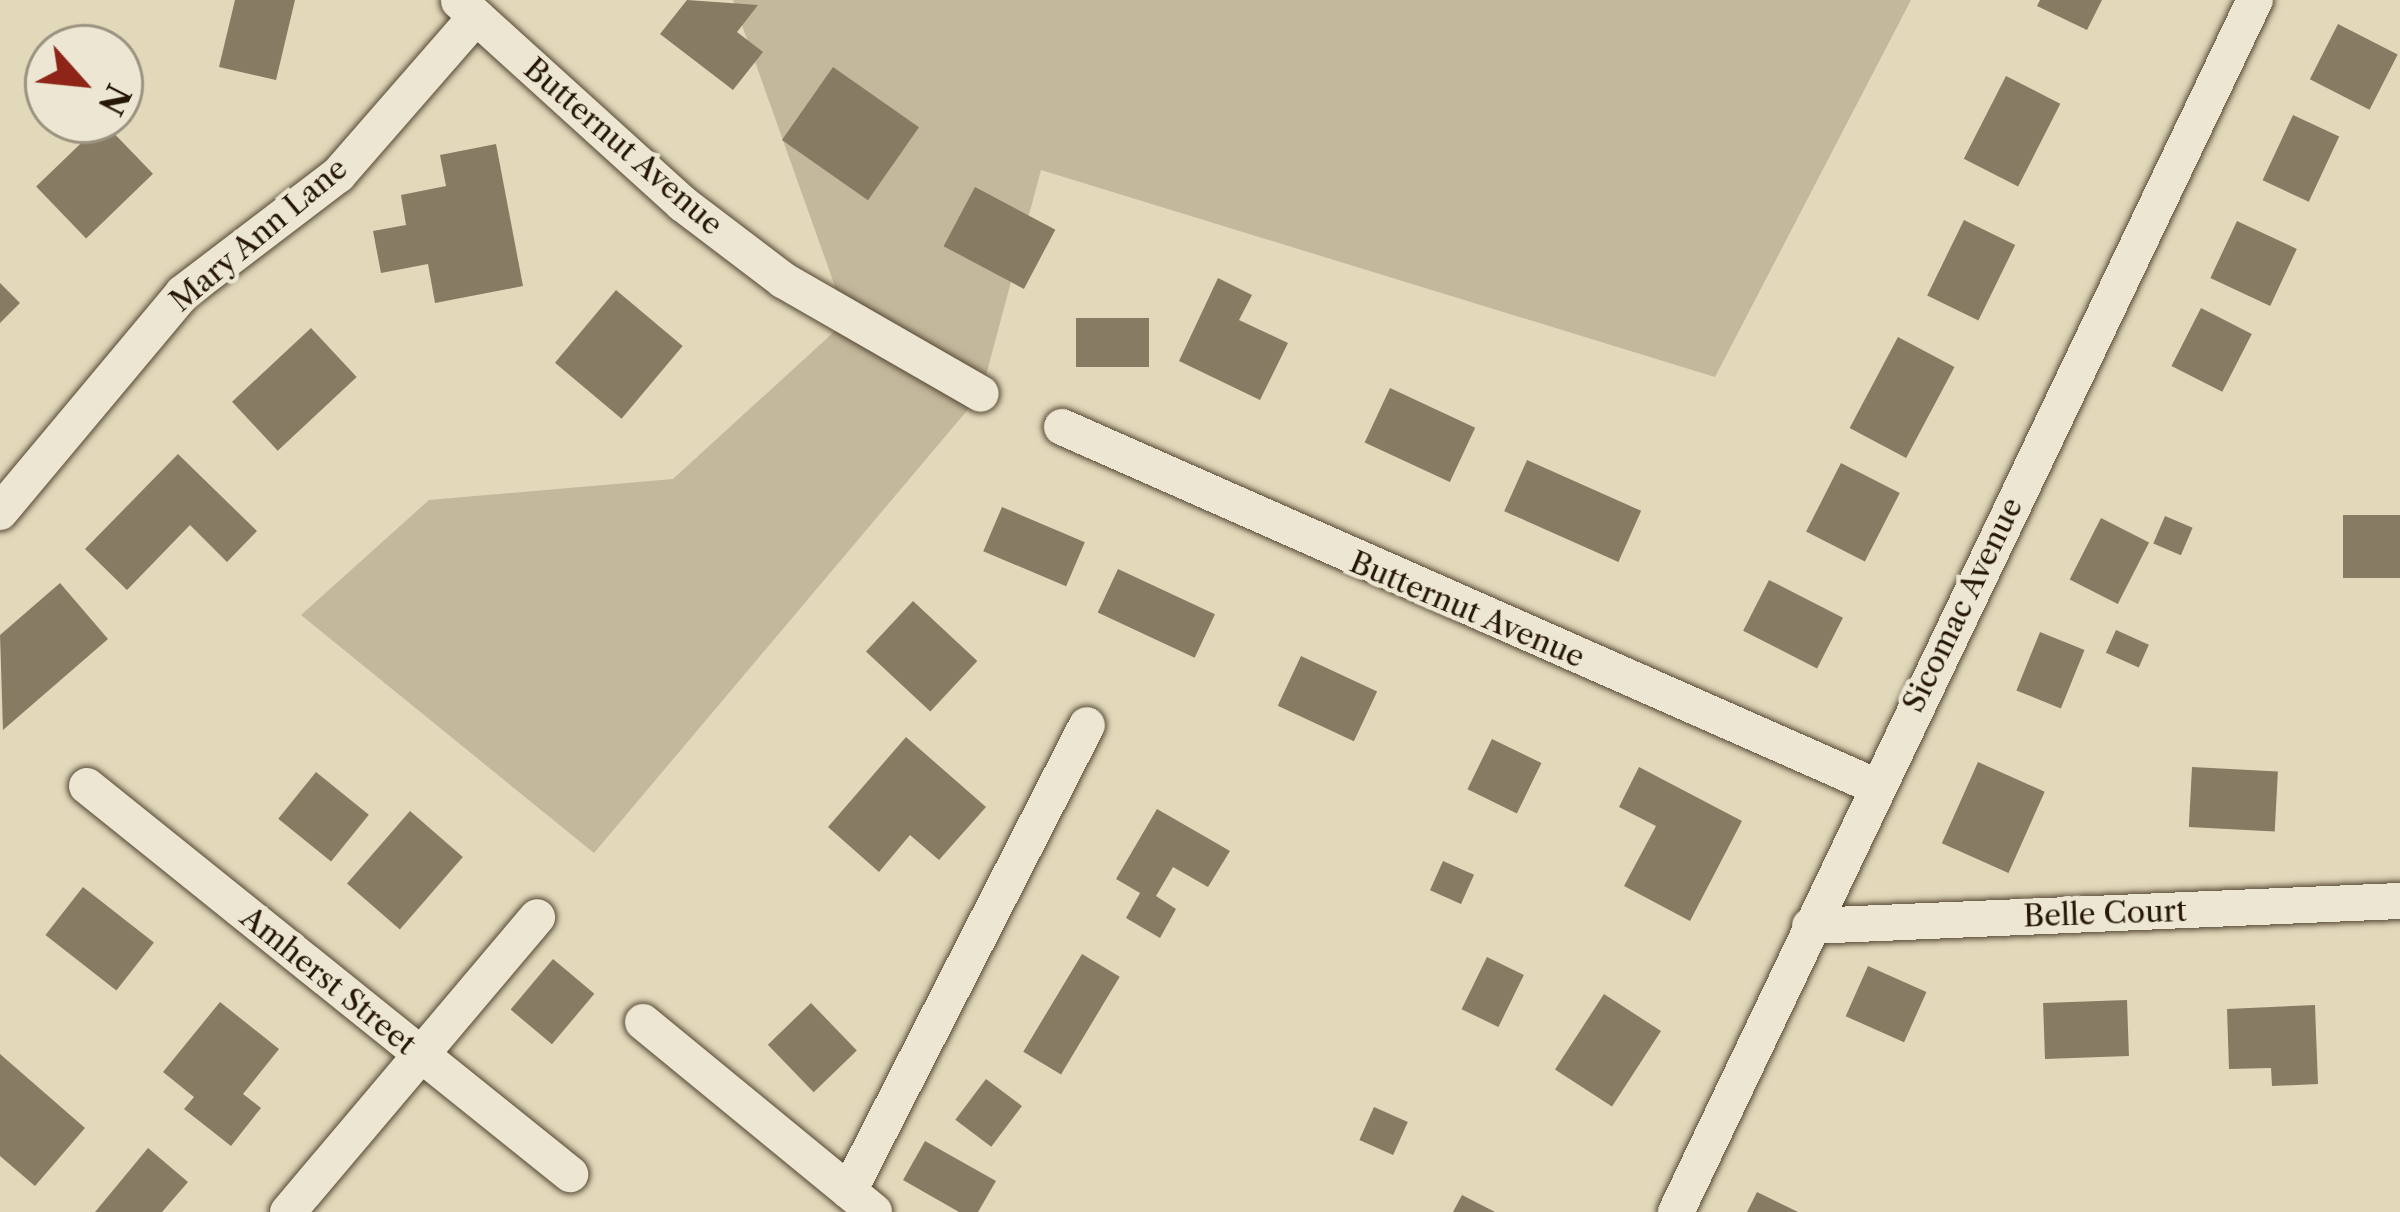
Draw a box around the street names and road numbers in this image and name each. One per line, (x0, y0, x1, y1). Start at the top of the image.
street label: Butternut Avenue (516, 51, 730, 243)
street label: Mary Ann Lane (162, 150, 356, 320)
street label: Sicomac Avenue (1895, 491, 2031, 719)
street label: Butternut Avenue (1344, 544, 1590, 676)
street label: Belle Court (2023, 893, 2187, 935)
street label: Amherst Street (233, 899, 423, 1063)

